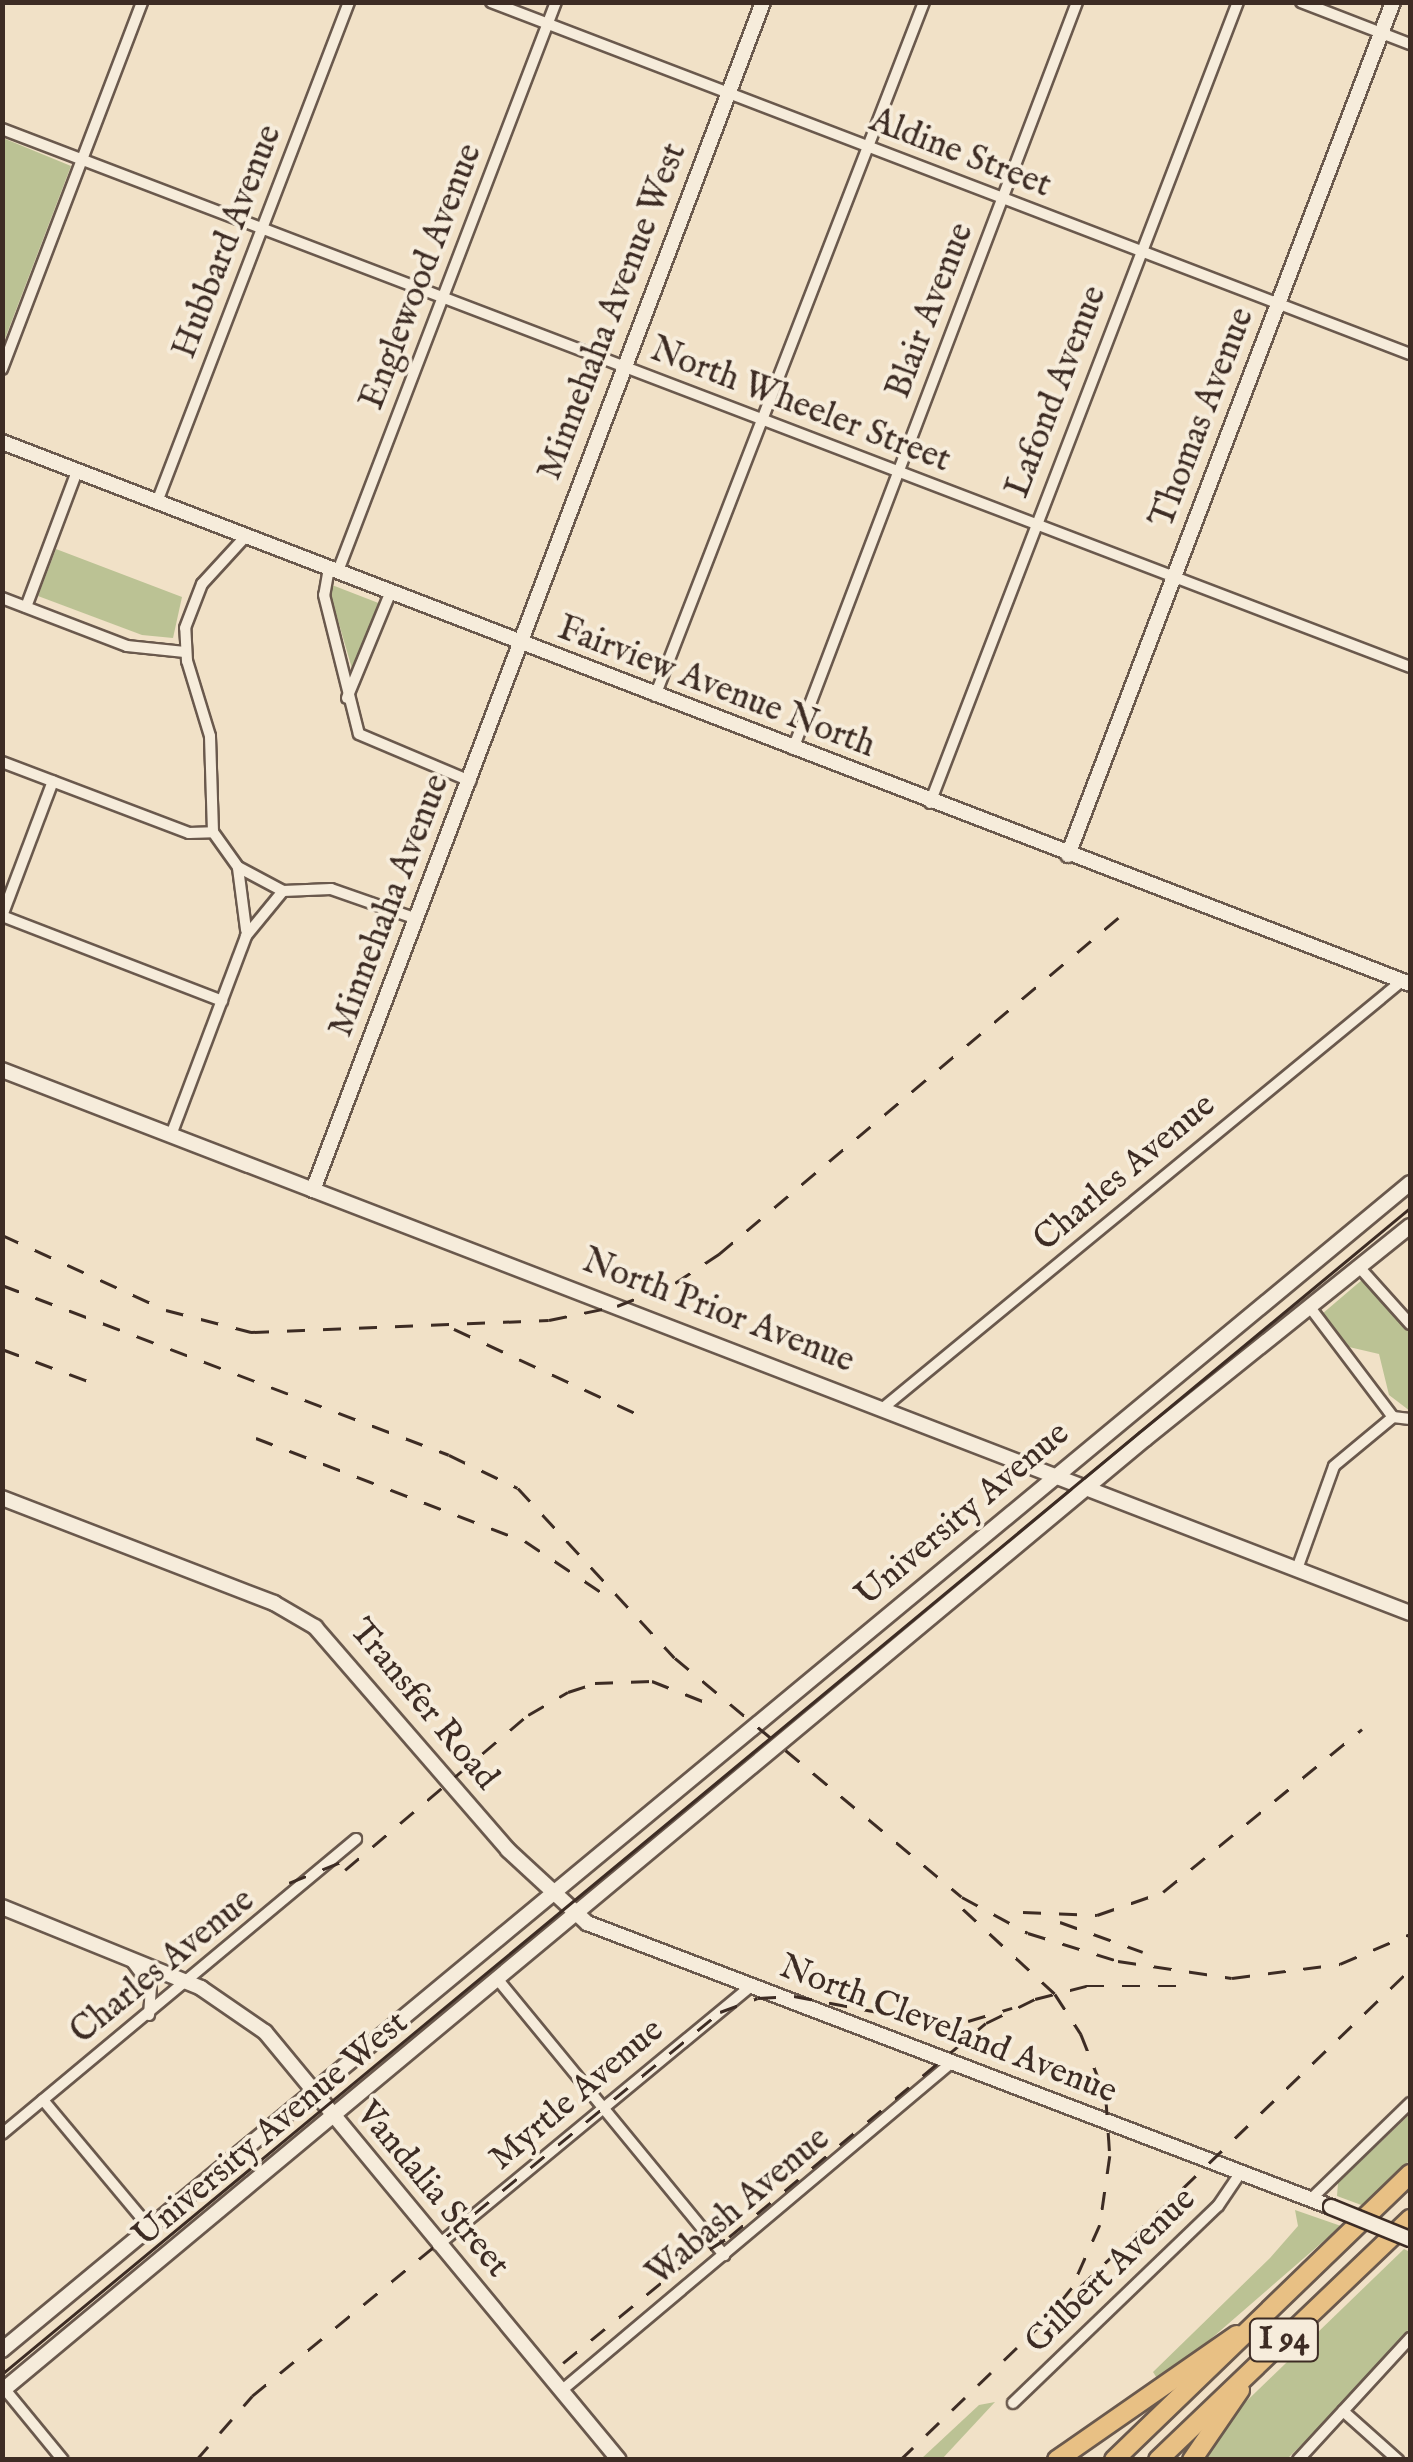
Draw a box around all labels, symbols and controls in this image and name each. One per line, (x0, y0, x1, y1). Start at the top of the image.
street label: Aldine Street (864, 100, 1056, 208)
street label: Hubbard Avenue (164, 119, 292, 365)
street label: Englewood Avenue (352, 138, 492, 416)
street label: Minnehaha Avenue West (529, 138, 697, 486)
street label: Blair Avenue (878, 217, 984, 405)
street label: Lafond Avenue (997, 280, 1117, 504)
street label: Thomas Avenue (1142, 302, 1264, 534)
street label: North Wheeler Street (644, 329, 956, 483)
street label: Fairview Avenue North (551, 608, 881, 768)
street label: Minnehaha Avenue (321, 769, 459, 1043)
street label: Charles Avenue (1026, 1085, 1224, 1261)
street label: North Prior Avenue (576, 1241, 860, 1383)
street label: University Avenue (848, 1413, 1078, 1617)
street label: Transfer Road (339, 1611, 507, 1799)
street label: Charles Avenue (63, 1880, 263, 2054)
street label: North Cleveland Avenue (773, 1946, 1123, 2114)
street label: University Avenue West (125, 2003, 417, 2257)
street label: Myrtle Avenue (481, 2010, 673, 2180)
street label: Vandalia Street (346, 2093, 518, 2287)
street label: Wabash Avenue (639, 2118, 839, 2296)
street label: Gilbert Avenue (1017, 2179, 1205, 2363)
road number: I 94 (1246, 2313, 1322, 2367)

